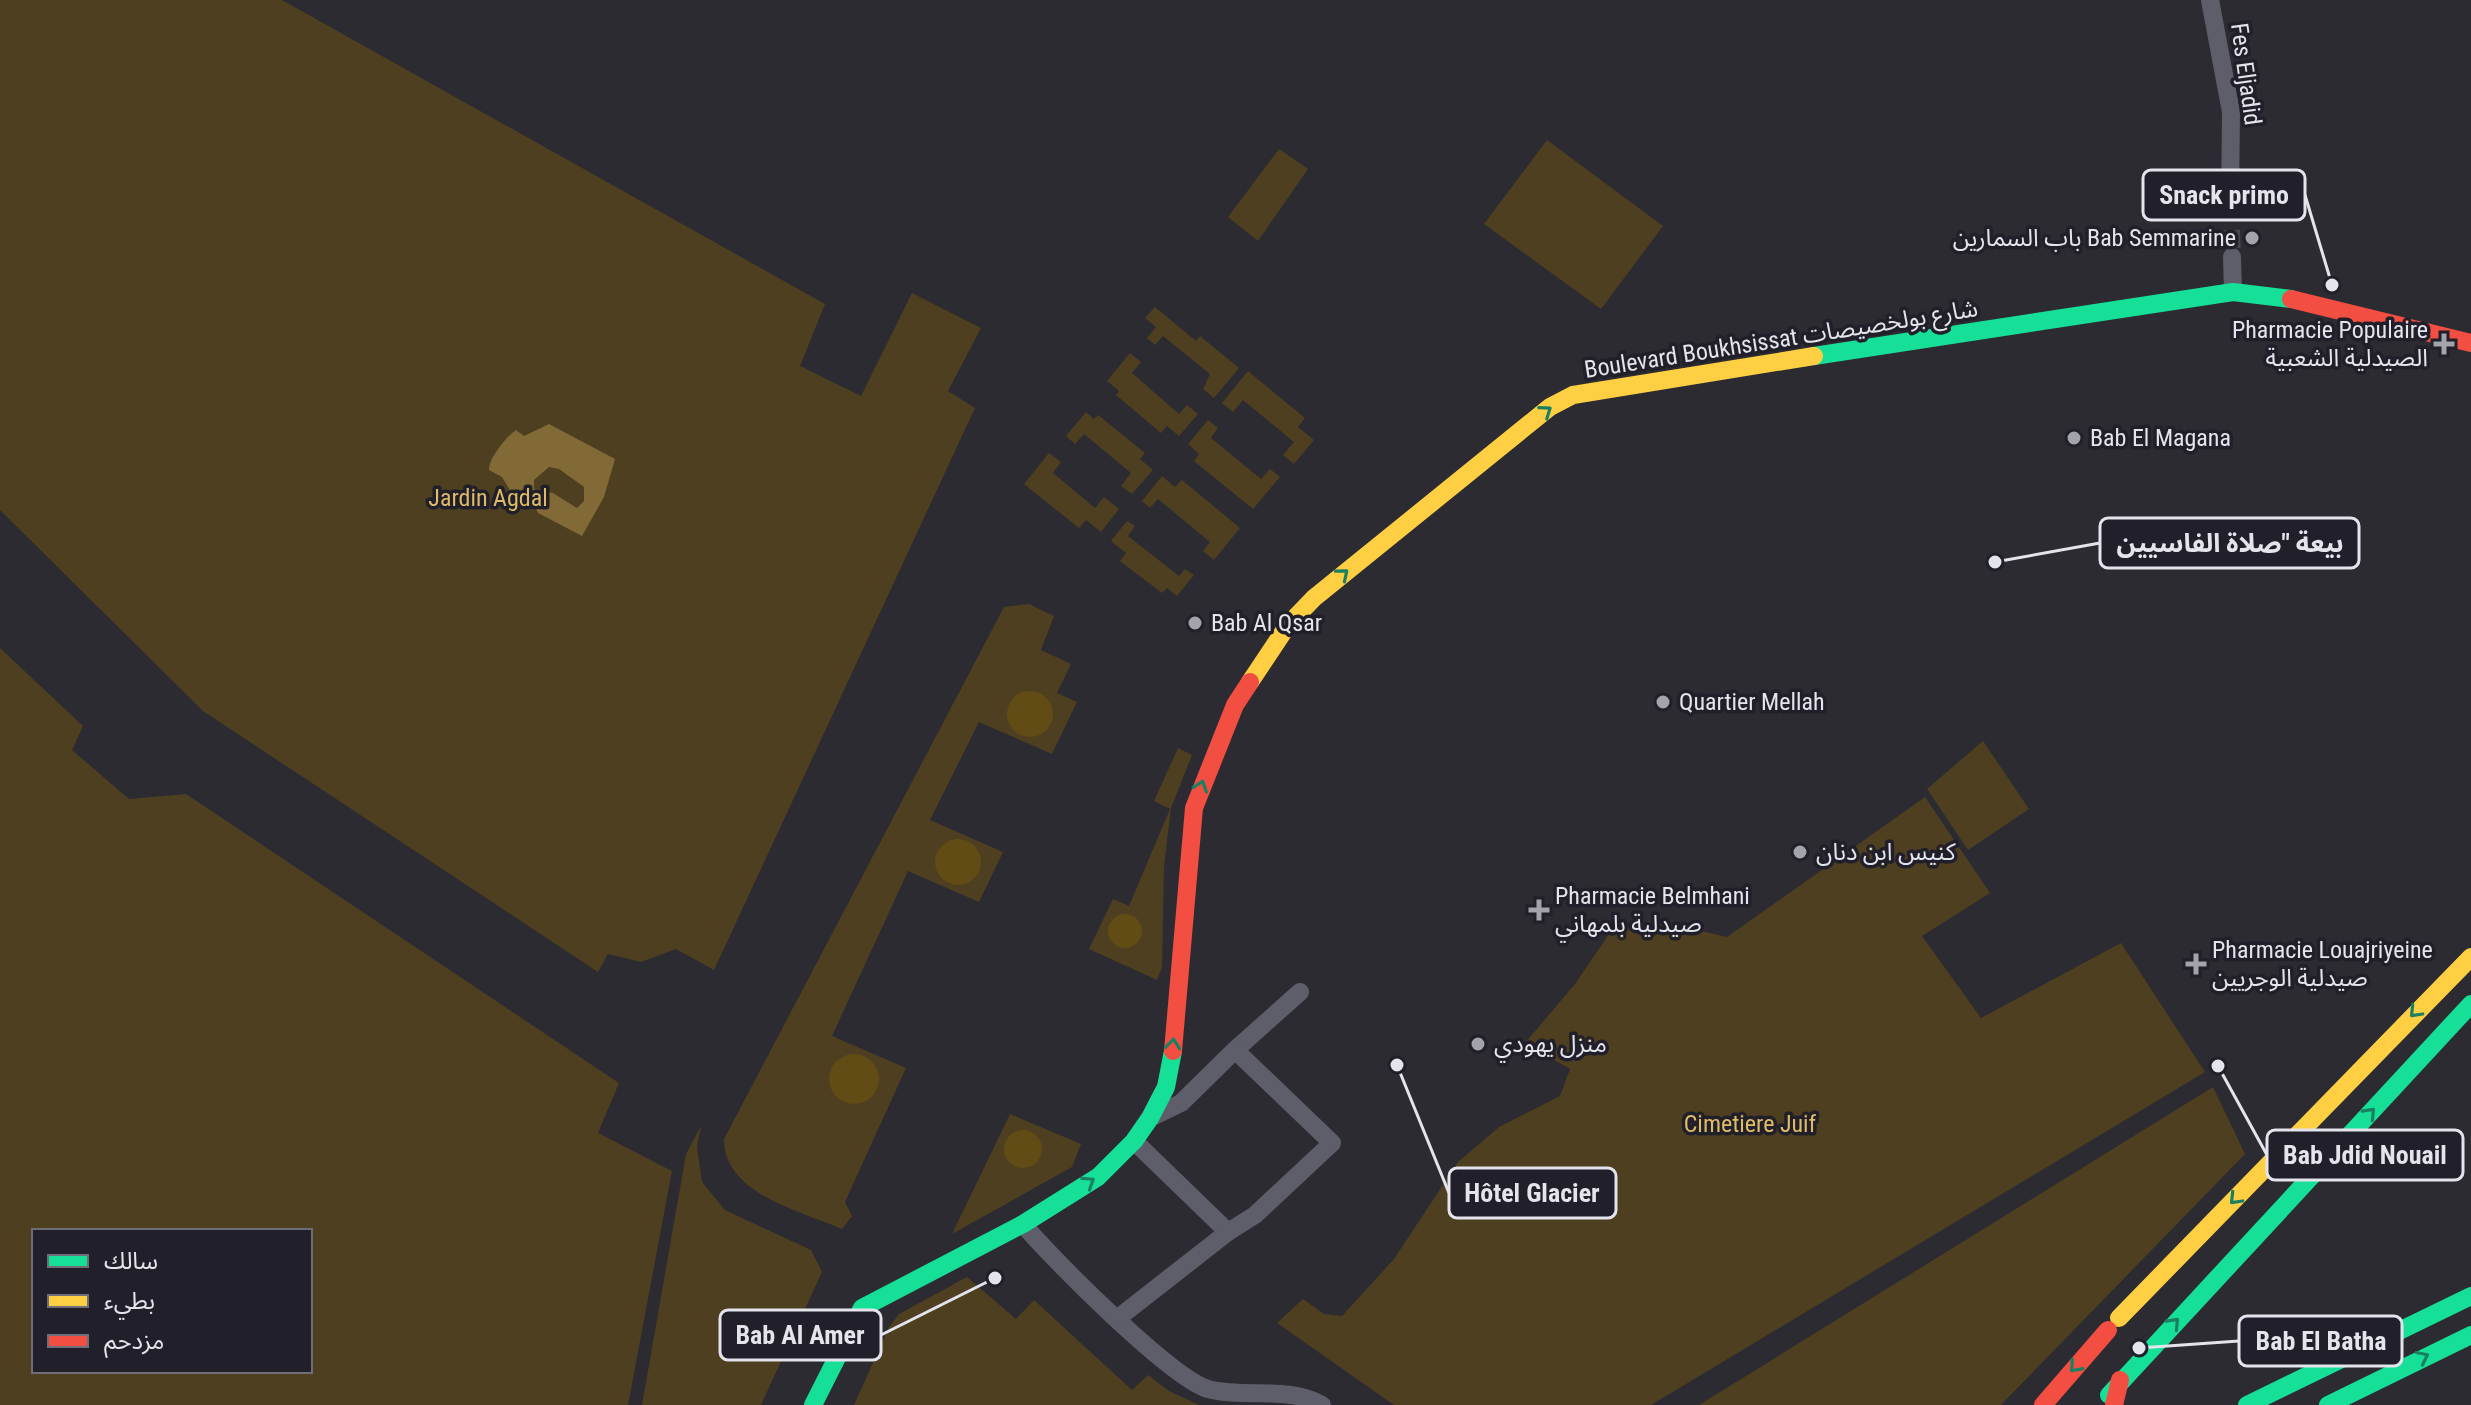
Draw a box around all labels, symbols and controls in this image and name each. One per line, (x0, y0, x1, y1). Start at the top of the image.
street label: Fes Eljadid (2225, 21, 2267, 127)
callout: Snack primo (2143, 170, 2305, 220)
text: Snack primo (2159, 180, 2289, 210)
place label: باب السمارين Bab Semmarine (1953, 224, 2236, 252)
marker: باب السمارين Bab Semmarine (2243, 229, 2261, 247)
street label: Boulevard Boukhsissat شارع بولخصيصات (1582, 294, 1980, 387)
place label: Pharmacie Populaire الصيدلية الشعبية (2232, 316, 2428, 372)
marker: Pharmacie Populaire الصيدلية الشعبية (2435, 335, 2453, 353)
one-way arrow (1537, 406, 1551, 421)
place label: Bab El Magana (2090, 424, 2231, 452)
marker: Bab El Magana (2065, 429, 2083, 447)
park label: Jardin Agdal (428, 484, 548, 512)
callout: بيعة "صلاة الفاسيين (2100, 518, 2359, 568)
text: بيعة "صلاة الفاسيين (2116, 528, 2344, 558)
one-way arrow (1334, 569, 1349, 584)
place label: Bab Al Qsar (1211, 609, 1322, 637)
marker: Bab Al Qsar (1186, 614, 1204, 632)
place label: Quartier Mellah (1679, 688, 1825, 716)
marker: Quartier Mellah (1654, 693, 1672, 711)
one-way arrow (1192, 780, 1208, 794)
place label: كنيس ابن دنان (1816, 838, 1957, 866)
marker: كنيس ابن دنان (1791, 843, 1809, 861)
place label: Pharmacie Belmhani صيدلية بلمهاني (1555, 882, 1750, 943)
marker: Pharmacie Belmhani صيدلية بلمهاني (1530, 901, 1548, 919)
place label: Pharmacie Louajriyeine صيدلية الوجريين (2212, 936, 2433, 992)
marker: Pharmacie Louajriyeine صيدلية الوجريين (2187, 955, 2205, 973)
one-way arrow (2411, 1002, 2425, 1017)
place label: منزل يهودي (1494, 1030, 1607, 1063)
marker: منزل يهودي (1469, 1035, 1487, 1053)
one-way arrow (1165, 1037, 1182, 1050)
one-way arrow (2361, 1107, 2375, 1122)
park label: Cimetiere Juif (1684, 1110, 1817, 1138)
callout: Bab Jdid Nouail (2267, 1130, 2463, 1180)
text: Bab Jdid Nouail (2283, 1140, 2447, 1170)
callout: Hôtel Glacier (1449, 1168, 1616, 1218)
one-way arrow (1080, 1177, 1094, 1192)
text: Hôtel Glacier (1464, 1178, 1600, 1208)
one-way arrow (2230, 1189, 2244, 1204)
legend (32, 1229, 312, 1373)
text: سالك (104, 1247, 158, 1275)
text: بطيء (104, 1287, 155, 1320)
callout: Bab Al Amer (720, 1310, 881, 1360)
callout: Bab El Batha (2239, 1316, 2402, 1366)
one-way arrow (2164, 1318, 2179, 1332)
text: Bab Al Amer (735, 1320, 865, 1350)
text: Bab El Batha (2256, 1326, 2386, 1356)
text: مزدحم (104, 1327, 164, 1358)
one-way arrow (2414, 1351, 2429, 1367)
one-way arrow (2071, 1358, 2085, 1373)

